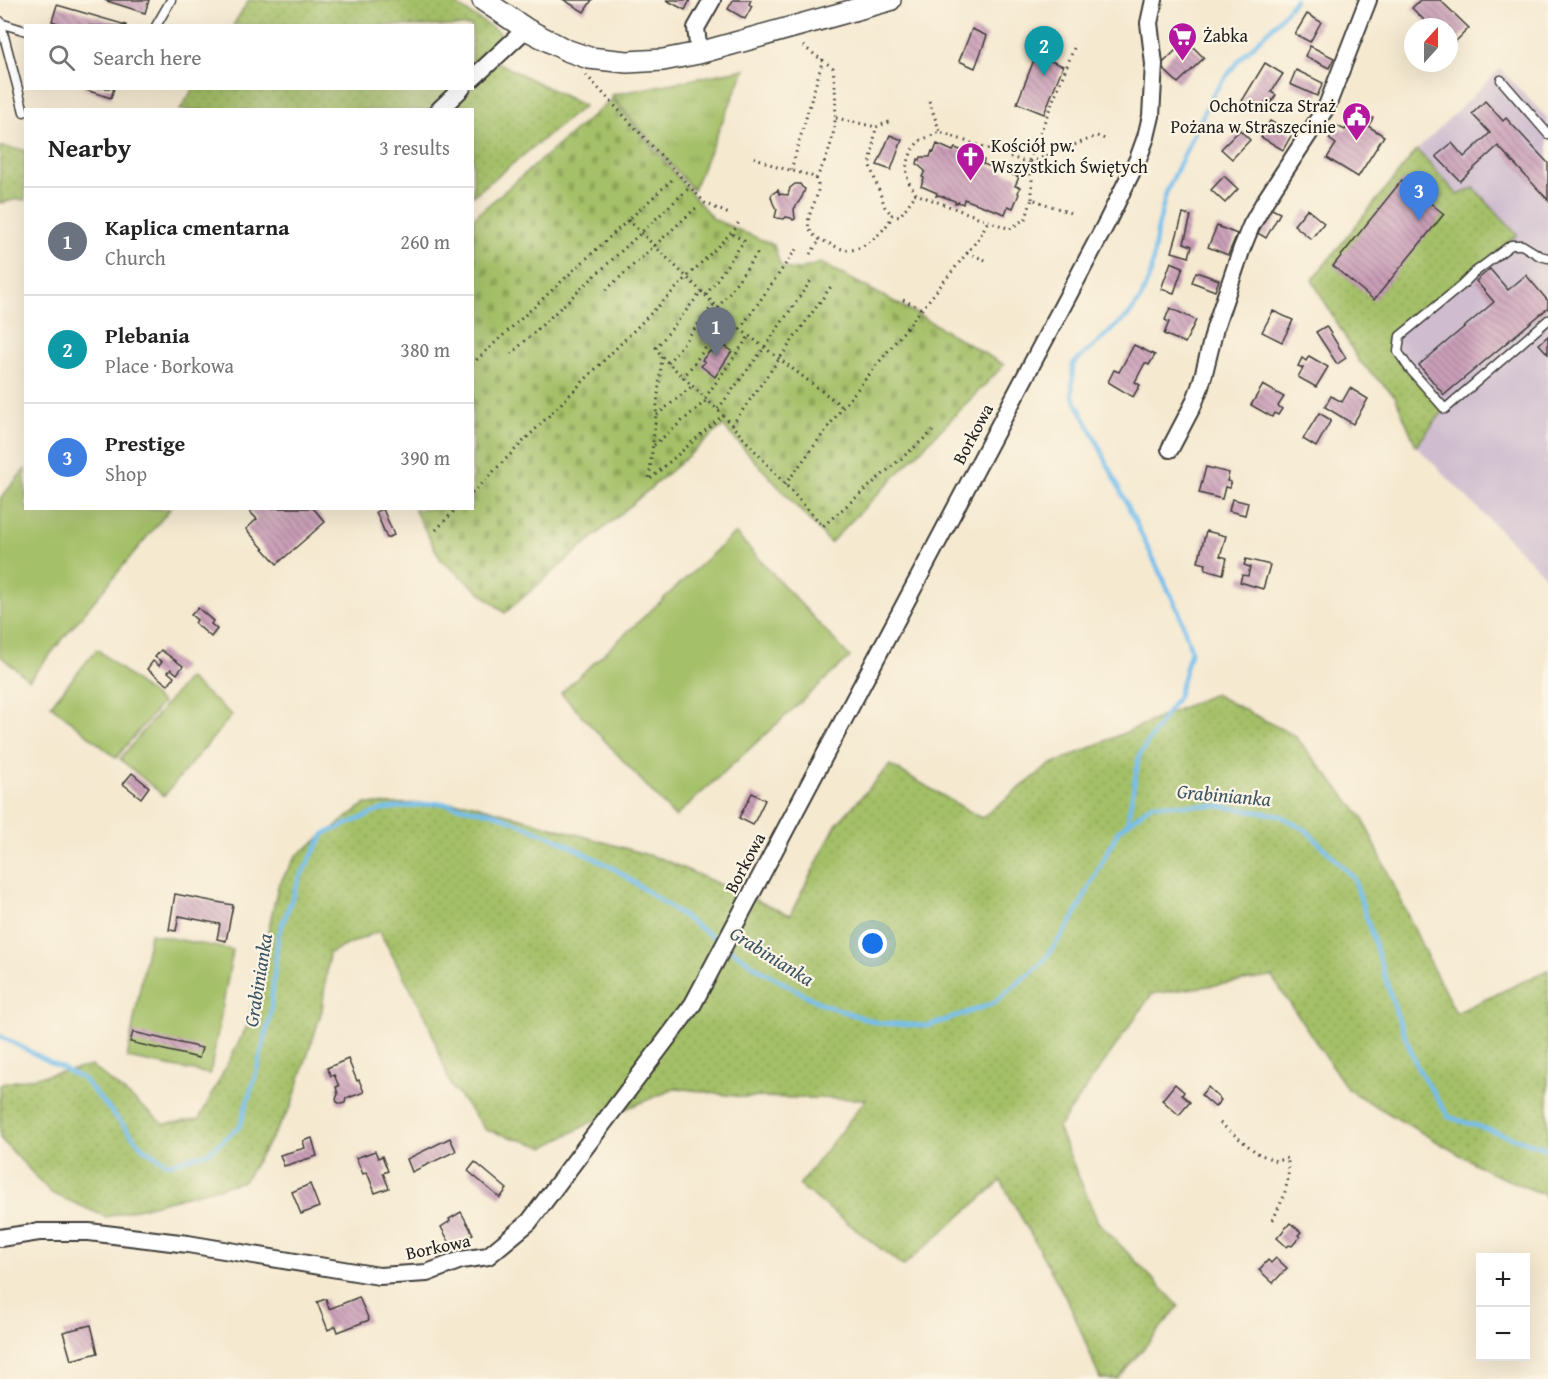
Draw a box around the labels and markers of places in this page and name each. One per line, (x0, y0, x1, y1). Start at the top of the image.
supermarket icon: Żabka (1166, 20, 1198, 62)
place label: Żabka (1203, 22, 1249, 49)
pin: 2 (1024, 26, 1064, 76)
place label: Ochotnicza Straż Pożana w Straszęcinie (1170, 92, 1336, 140)
public building icon: Ochotnicza Straż Pożana w Straszęcinie (1341, 100, 1373, 142)
place label: Kościół pw. Wszystkich Świętych (991, 132, 1148, 180)
church icon: Kościół pw. Wszystkich Świętych (954, 140, 986, 182)
pin: 3 (1400, 172, 1438, 221)
pin: 1 (696, 308, 736, 357)

